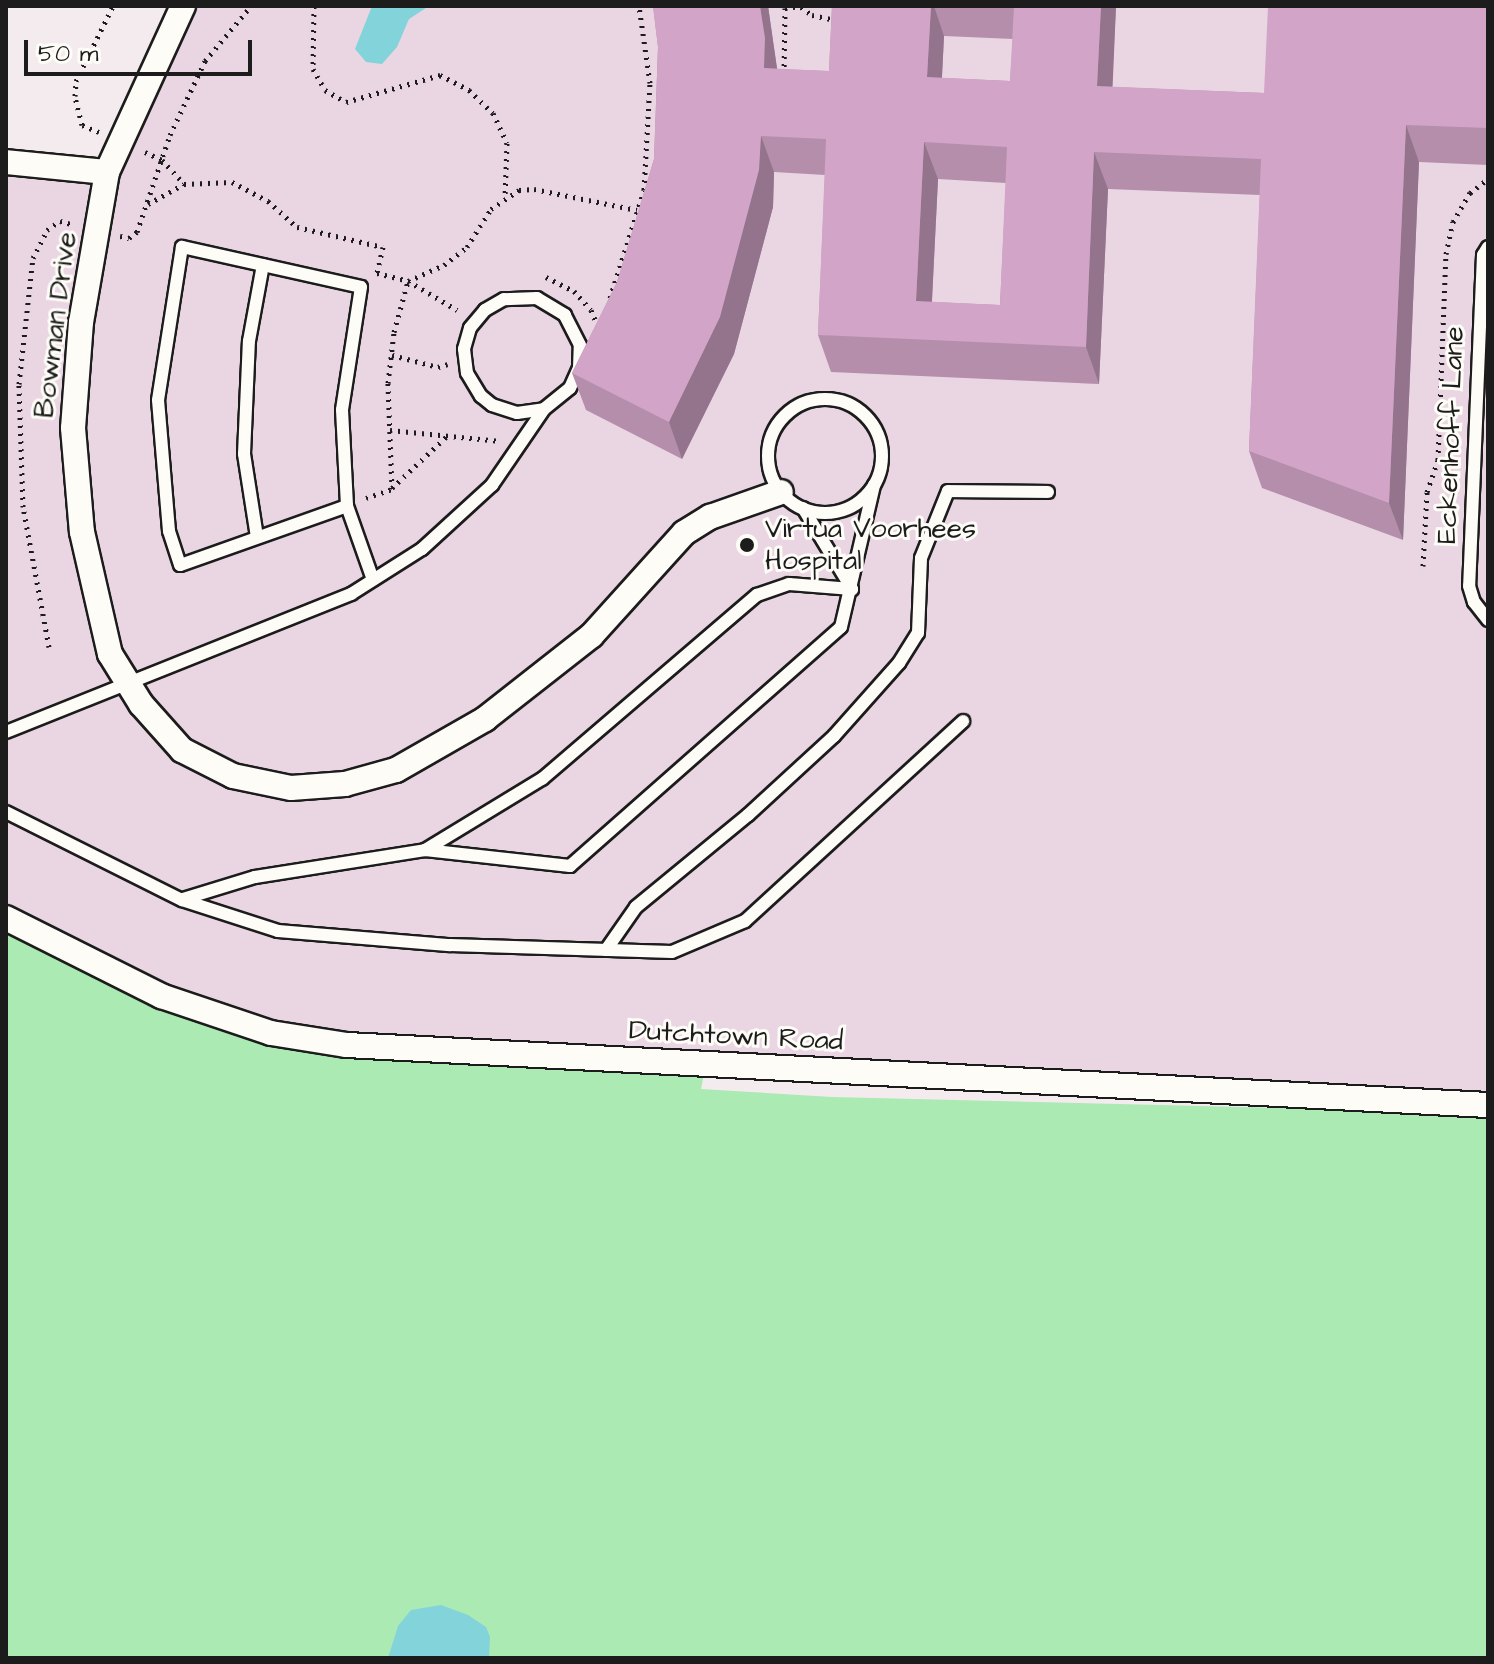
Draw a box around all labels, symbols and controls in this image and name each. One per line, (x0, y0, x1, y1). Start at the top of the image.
scale bar (28, 24, 256, 74)
text: 50 m (38, 37, 98, 71)
street label: Bowman Drive (28, 230, 84, 420)
street label: Eckenhoff Lane (1430, 326, 1472, 544)
place label: Virtua Voorhees Hospital (765, 512, 976, 578)
marker: Virtua Voorhees Hospital (736, 534, 758, 556)
street label: Dutchtown Road (628, 1014, 844, 1058)

